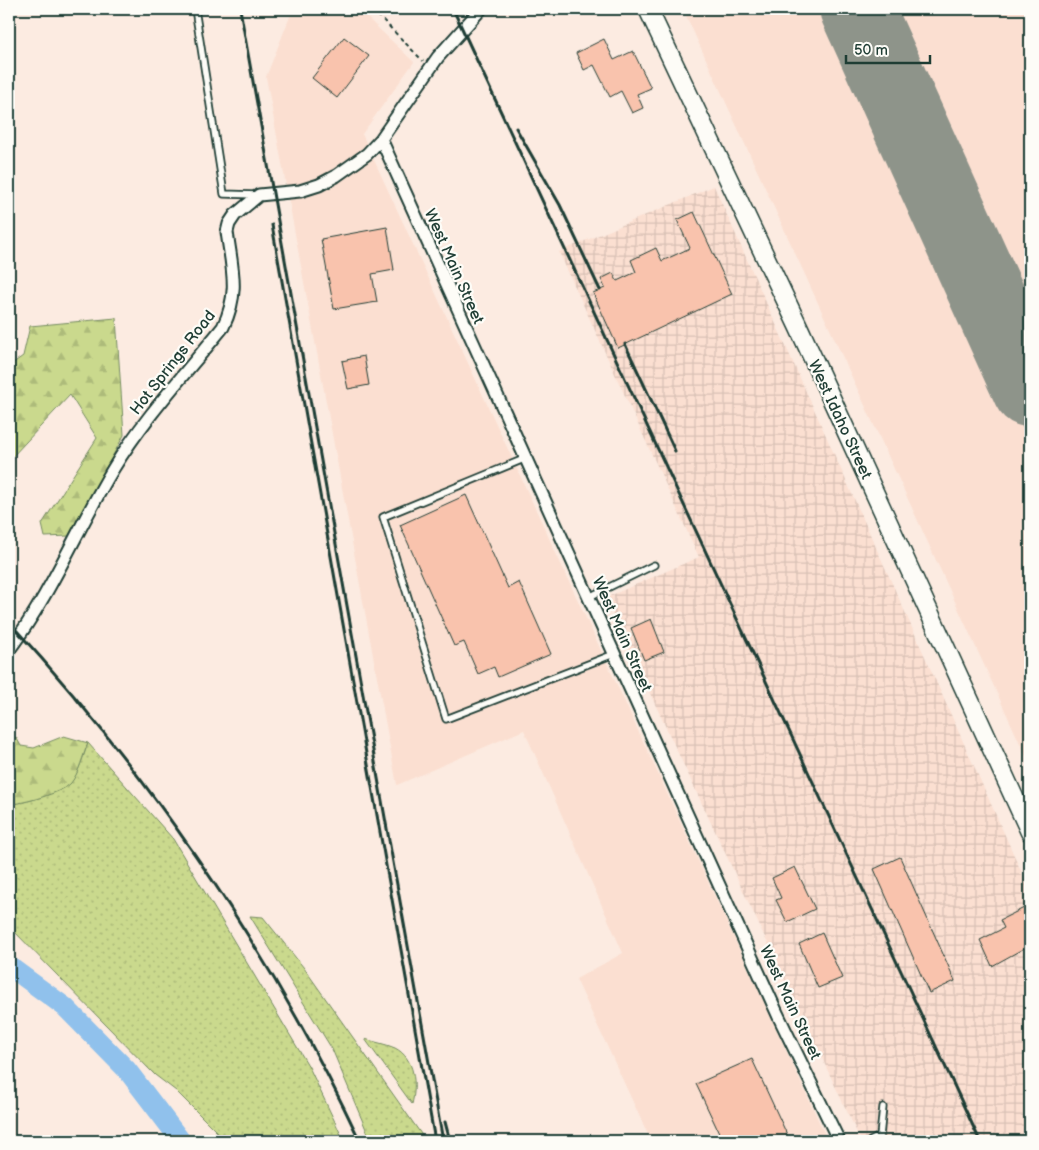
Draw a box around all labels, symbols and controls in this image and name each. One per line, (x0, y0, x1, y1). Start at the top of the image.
scale bar (846, 32, 930, 64)
text: 50 m (854, 41, 888, 60)
street label: West Main Street (420, 206, 488, 327)
street label: Hot Springs Road (127, 307, 220, 419)
street label: West Idaho Street (804, 357, 876, 482)
street label: West Main Street (588, 574, 656, 695)
street label: West Main Street (755, 942, 824, 1063)

